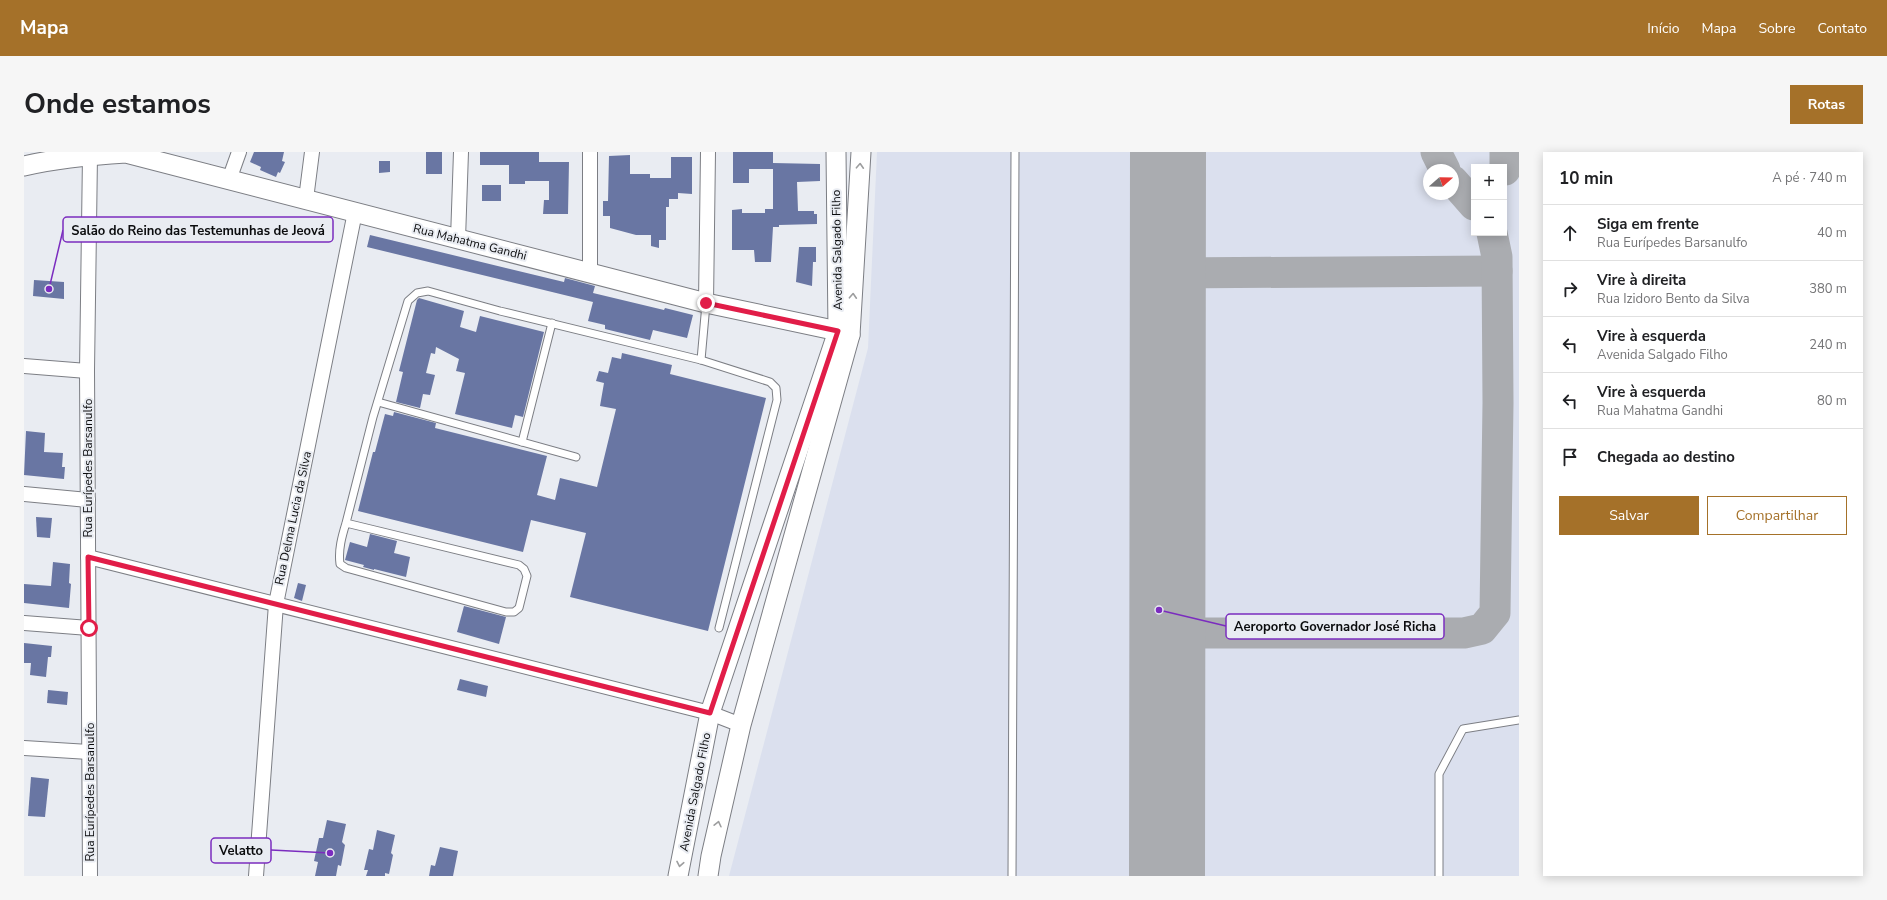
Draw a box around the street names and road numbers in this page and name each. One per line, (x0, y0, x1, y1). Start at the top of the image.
street label: Avenida Salgado Filho (828, 189, 846, 310)
street label: Rua Mahatma Gandhi (412, 220, 528, 264)
street label: Rua Eurípedes Barsanulfo (80, 398, 96, 537)
street label: Rua Delma Lucia da Silva (271, 450, 315, 586)
street label: Rua Eurípedes Barsanulfo (82, 722, 98, 861)
street label: Avenida Salgado Filho (676, 731, 714, 853)

